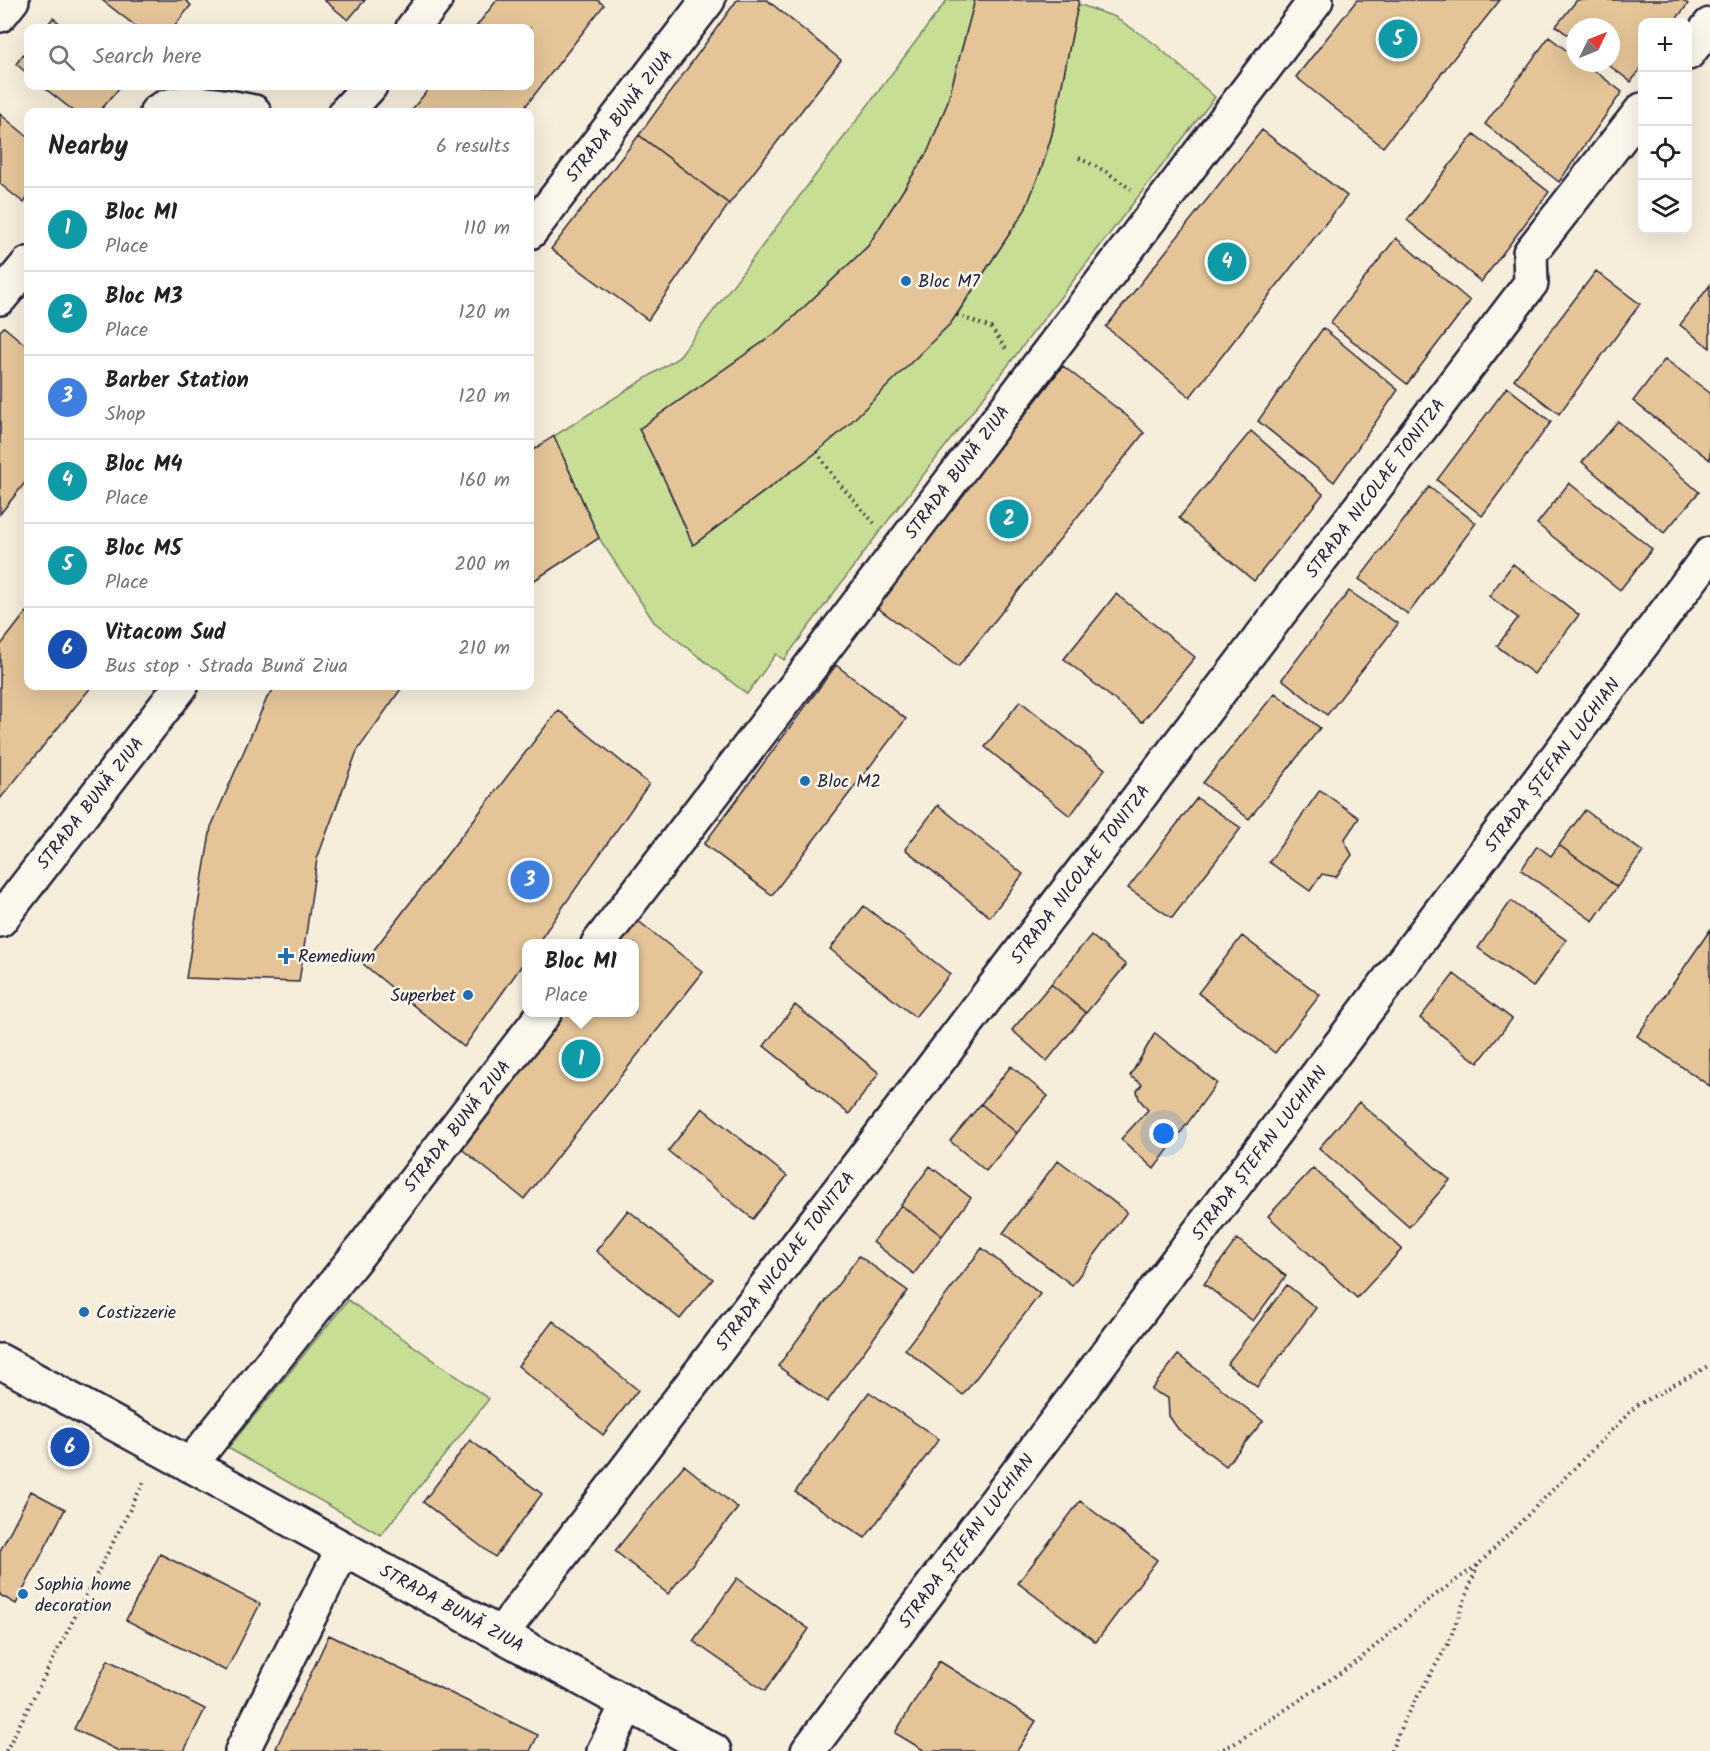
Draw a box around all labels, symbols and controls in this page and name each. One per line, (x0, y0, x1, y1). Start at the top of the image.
pin: 5 (1378, 16, 1418, 62)
north arrow (1566, 18, 1620, 72)
map controls (1638, 18, 1692, 234)
button: + (1638, 18, 1692, 72)
search box (24, 24, 534, 90)
text: Search here (93, 40, 201, 75)
icon: search (45, 41, 78, 74)
street label: STRADA BUNĂ ZIUA (559, 44, 681, 189)
button: − (1638, 72, 1692, 126)
text: Nearby (48, 126, 128, 168)
button: locate (1638, 126, 1692, 180)
text: 6 results (436, 131, 510, 163)
button: layers (1638, 180, 1692, 234)
text: Bloc M1 (105, 196, 177, 231)
text: 1 (64, 213, 71, 245)
text: 110 m (464, 213, 510, 245)
text: Place (105, 231, 148, 263)
pin: 4 (1208, 240, 1246, 284)
place label: Bloc M7 (918, 268, 980, 297)
marker: Bloc M7 (899, 274, 913, 288)
text: Bloc M3 (105, 280, 183, 315)
text: 2 (62, 297, 73, 329)
text: 120 m (458, 297, 510, 329)
text: Place (105, 315, 148, 347)
text: Barber Station (105, 364, 249, 399)
text: 3 (62, 381, 73, 413)
text: 120 m (458, 381, 510, 413)
street label: STRADA NICOLAE TONITZA (1299, 393, 1454, 585)
text: Shop (105, 399, 145, 431)
street label: STRADA BUNĂ ZIUA (898, 400, 1018, 546)
text: Bloc M4 (105, 448, 182, 483)
text: 4 (62, 465, 73, 497)
text: 160 m (459, 465, 510, 497)
text: Place (105, 483, 148, 515)
pin: 2 (990, 496, 1028, 542)
text: Bloc M5 (105, 532, 182, 567)
text: 5 (62, 549, 73, 581)
text: 200 m (454, 549, 510, 581)
text: Place (105, 567, 148, 599)
text: Vitacom Sud (105, 616, 226, 651)
text: 6 (62, 633, 73, 665)
text: 210 m (458, 633, 510, 665)
text: Bus stop · Strada Bună Ziua (105, 651, 348, 683)
street label: STRADA ȘTEFAN LUCHIAN (1478, 672, 1629, 859)
street label: STRADA BUNĂ ZIUA (30, 731, 152, 876)
place label: Bloc M2 (817, 768, 881, 797)
marker: Bloc M2 (798, 774, 812, 788)
street label: STRADA NICOLAE TONITZA (1004, 779, 1159, 971)
pin: 3 (510, 858, 550, 902)
popup (522, 939, 639, 1017)
place label: Remedium (298, 943, 375, 972)
text: Bloc M1 (544, 945, 617, 980)
marker: Remedium (279, 949, 293, 963)
text: Place (544, 980, 587, 1012)
place label: Superbet (391, 982, 457, 1011)
marker: Superbet (461, 988, 475, 1002)
pin: 1 (562, 1036, 600, 1082)
street label: STRADA BUNĂ ZIUA (397, 1054, 519, 1199)
street label: STRADA ȘTEFAN LUCHIAN (1185, 1060, 1336, 1247)
your location (1149, 1119, 1178, 1148)
street label: STRADA NICOLAE TONITZA (709, 1166, 864, 1358)
place label: Costizzerie (96, 1299, 176, 1328)
marker: Costizzerie (77, 1305, 91, 1319)
pin: 6 (50, 1424, 90, 1470)
street label: STRADA ȘTEFAN LUCHIAN (892, 1448, 1043, 1635)
street label: STRADA BUNĂ ZIUA (374, 1557, 529, 1661)
place label: Sophia home decoration (35, 1571, 131, 1621)
marker: Sophia home decoration (16, 1587, 30, 1601)

